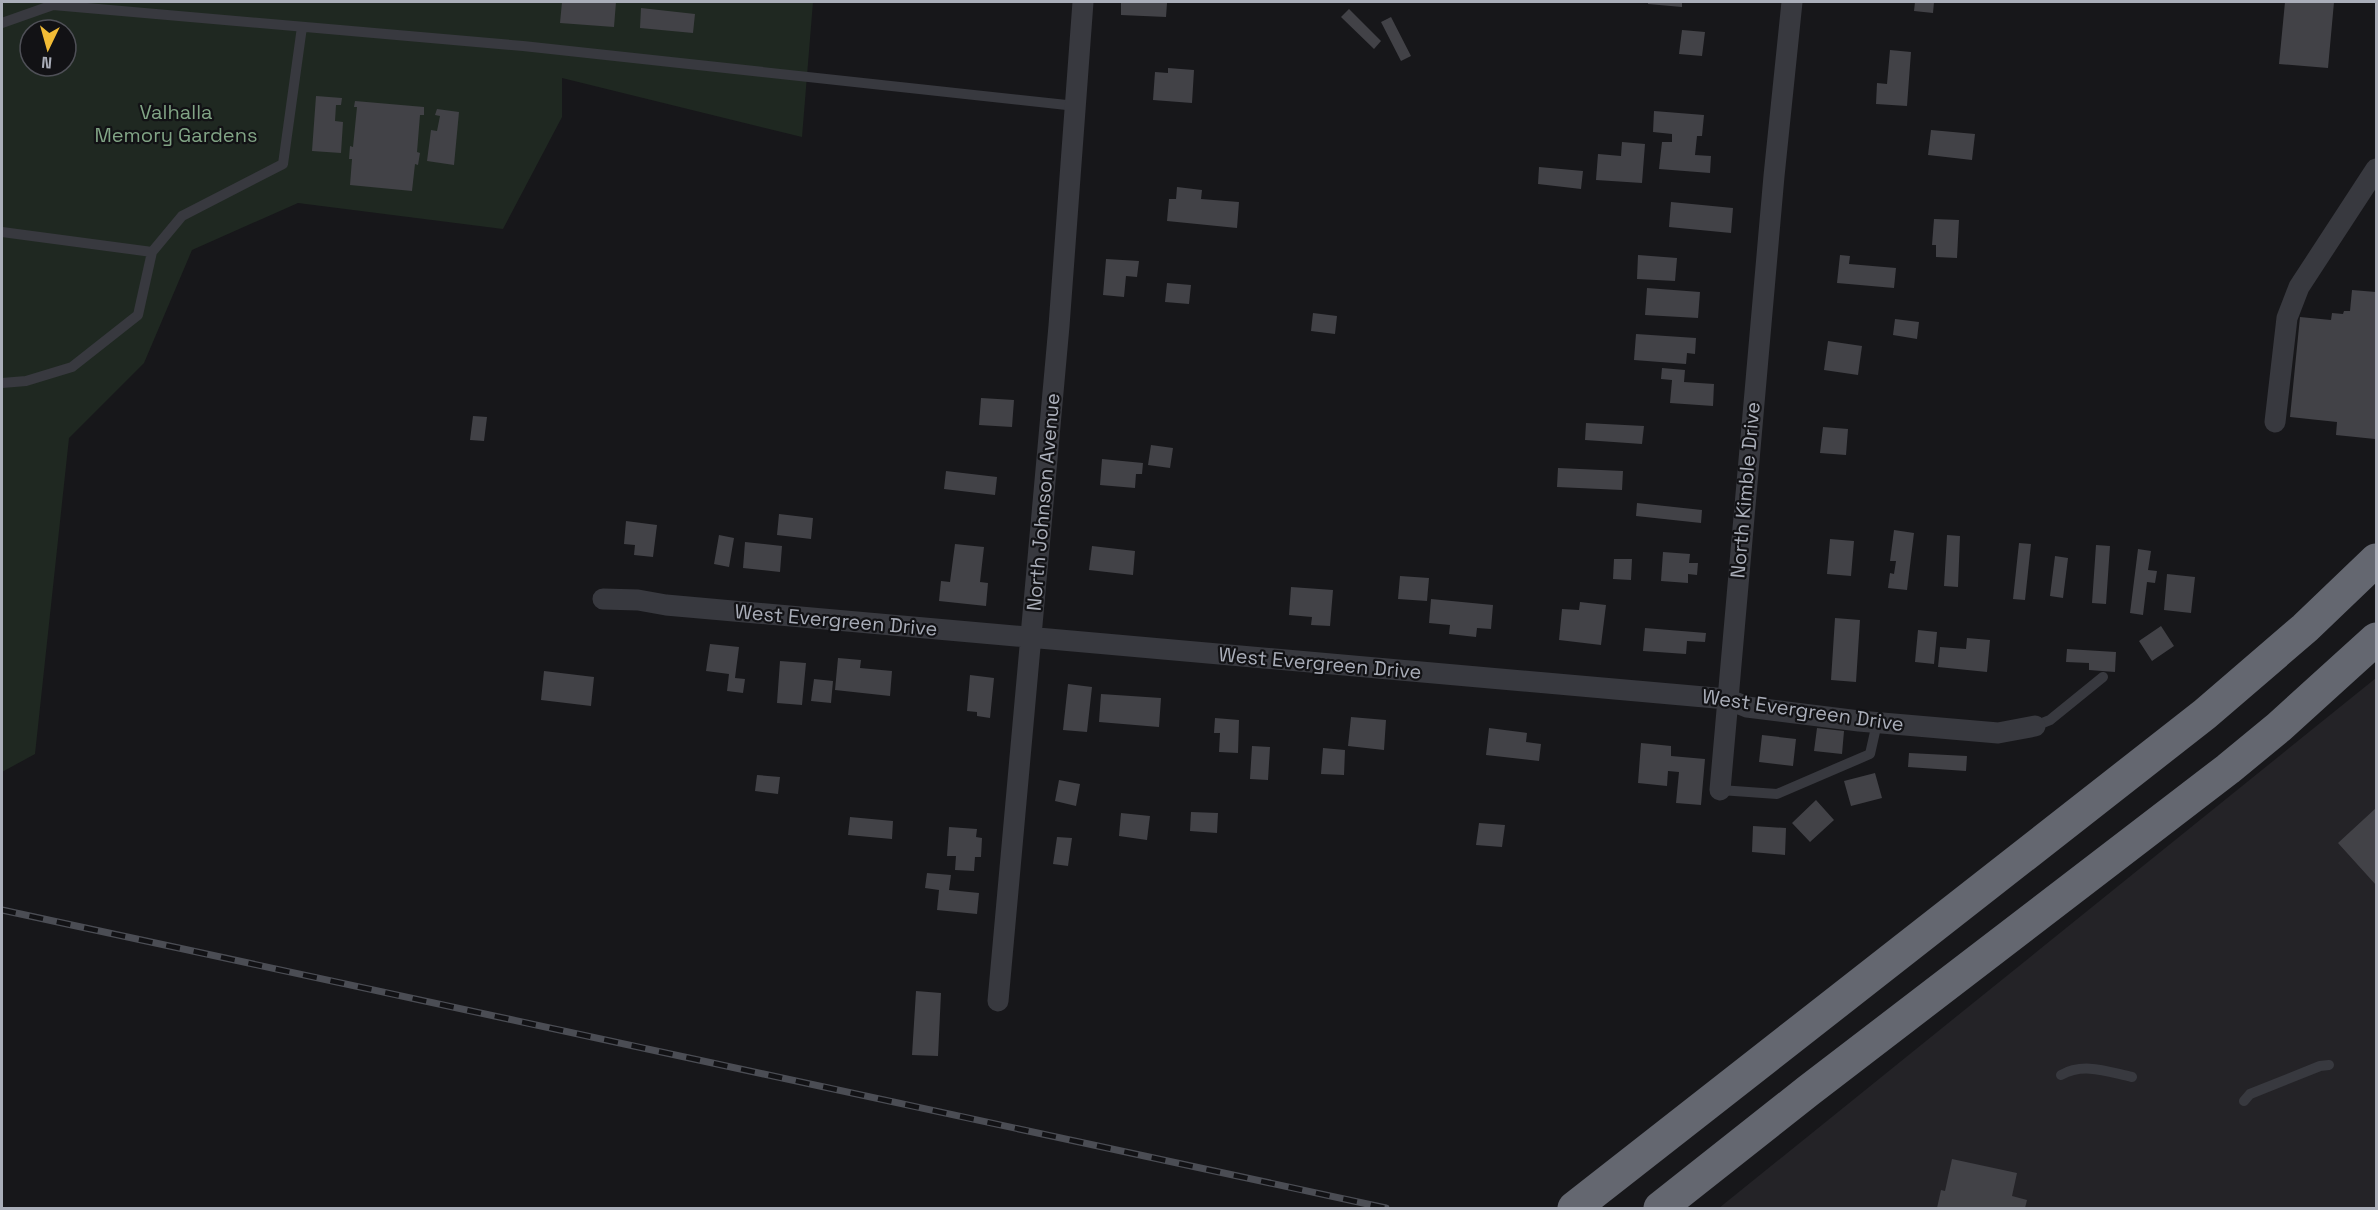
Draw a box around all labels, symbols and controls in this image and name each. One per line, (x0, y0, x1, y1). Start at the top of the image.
north arrow (18, 18, 78, 78)
text: N (40, 52, 53, 73)
park label: Valhalla Memory Gardens (94, 99, 258, 148)
street label: North Johnson Avenue (1021, 392, 1065, 612)
street label: North Kimble Drive (1724, 401, 1766, 579)
street label: West Evergreen Drive (734, 598, 938, 642)
street label: West Evergreen Drive (1218, 641, 1422, 685)
street label: West Evergreen Drive (1700, 683, 1906, 737)

